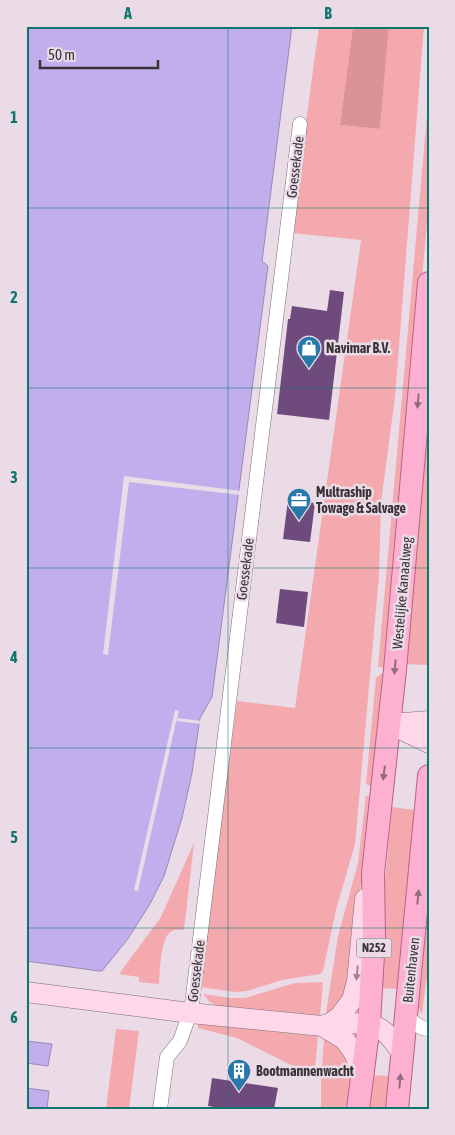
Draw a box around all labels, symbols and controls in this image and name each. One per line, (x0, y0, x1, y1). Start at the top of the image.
text: A (123, 4, 132, 22)
text: B (324, 4, 332, 22)
scale bar (40, 38, 158, 70)
text: 50 m (48, 46, 75, 63)
text: 1 (10, 108, 18, 126)
street label: Goessekade (283, 135, 307, 199)
text: 2 (10, 288, 18, 306)
shop icon: Navimar B.V. (296, 335, 322, 369)
place label: Navimar B.V. (326, 340, 391, 356)
one-way arrow (414, 393, 422, 409)
text: 3 (10, 468, 18, 486)
place label: Multraship Towage & Salvage (316, 484, 406, 516)
office icon: Multraship Towage & Salvage (286, 487, 312, 521)
street label: Westelijke Kanaalweg (389, 536, 415, 650)
street label: Goessekade (233, 537, 257, 601)
text: 4 (9, 648, 18, 666)
one-way arrow (391, 660, 399, 676)
one-way arrow (380, 765, 388, 781)
text: 5 (10, 828, 18, 846)
one-way arrow (414, 889, 422, 905)
street label: Buitenhaven (400, 936, 422, 1004)
road number: N252 (356, 938, 392, 958)
street label: Goessekade (184, 939, 208, 1003)
one-way arrow (353, 965, 361, 981)
text: 6 (10, 1008, 18, 1026)
building icon: Bootmannenwacht (226, 1058, 252, 1092)
place label: Bootmannenwacht (256, 1063, 354, 1079)
one-way arrow (396, 1072, 404, 1088)

